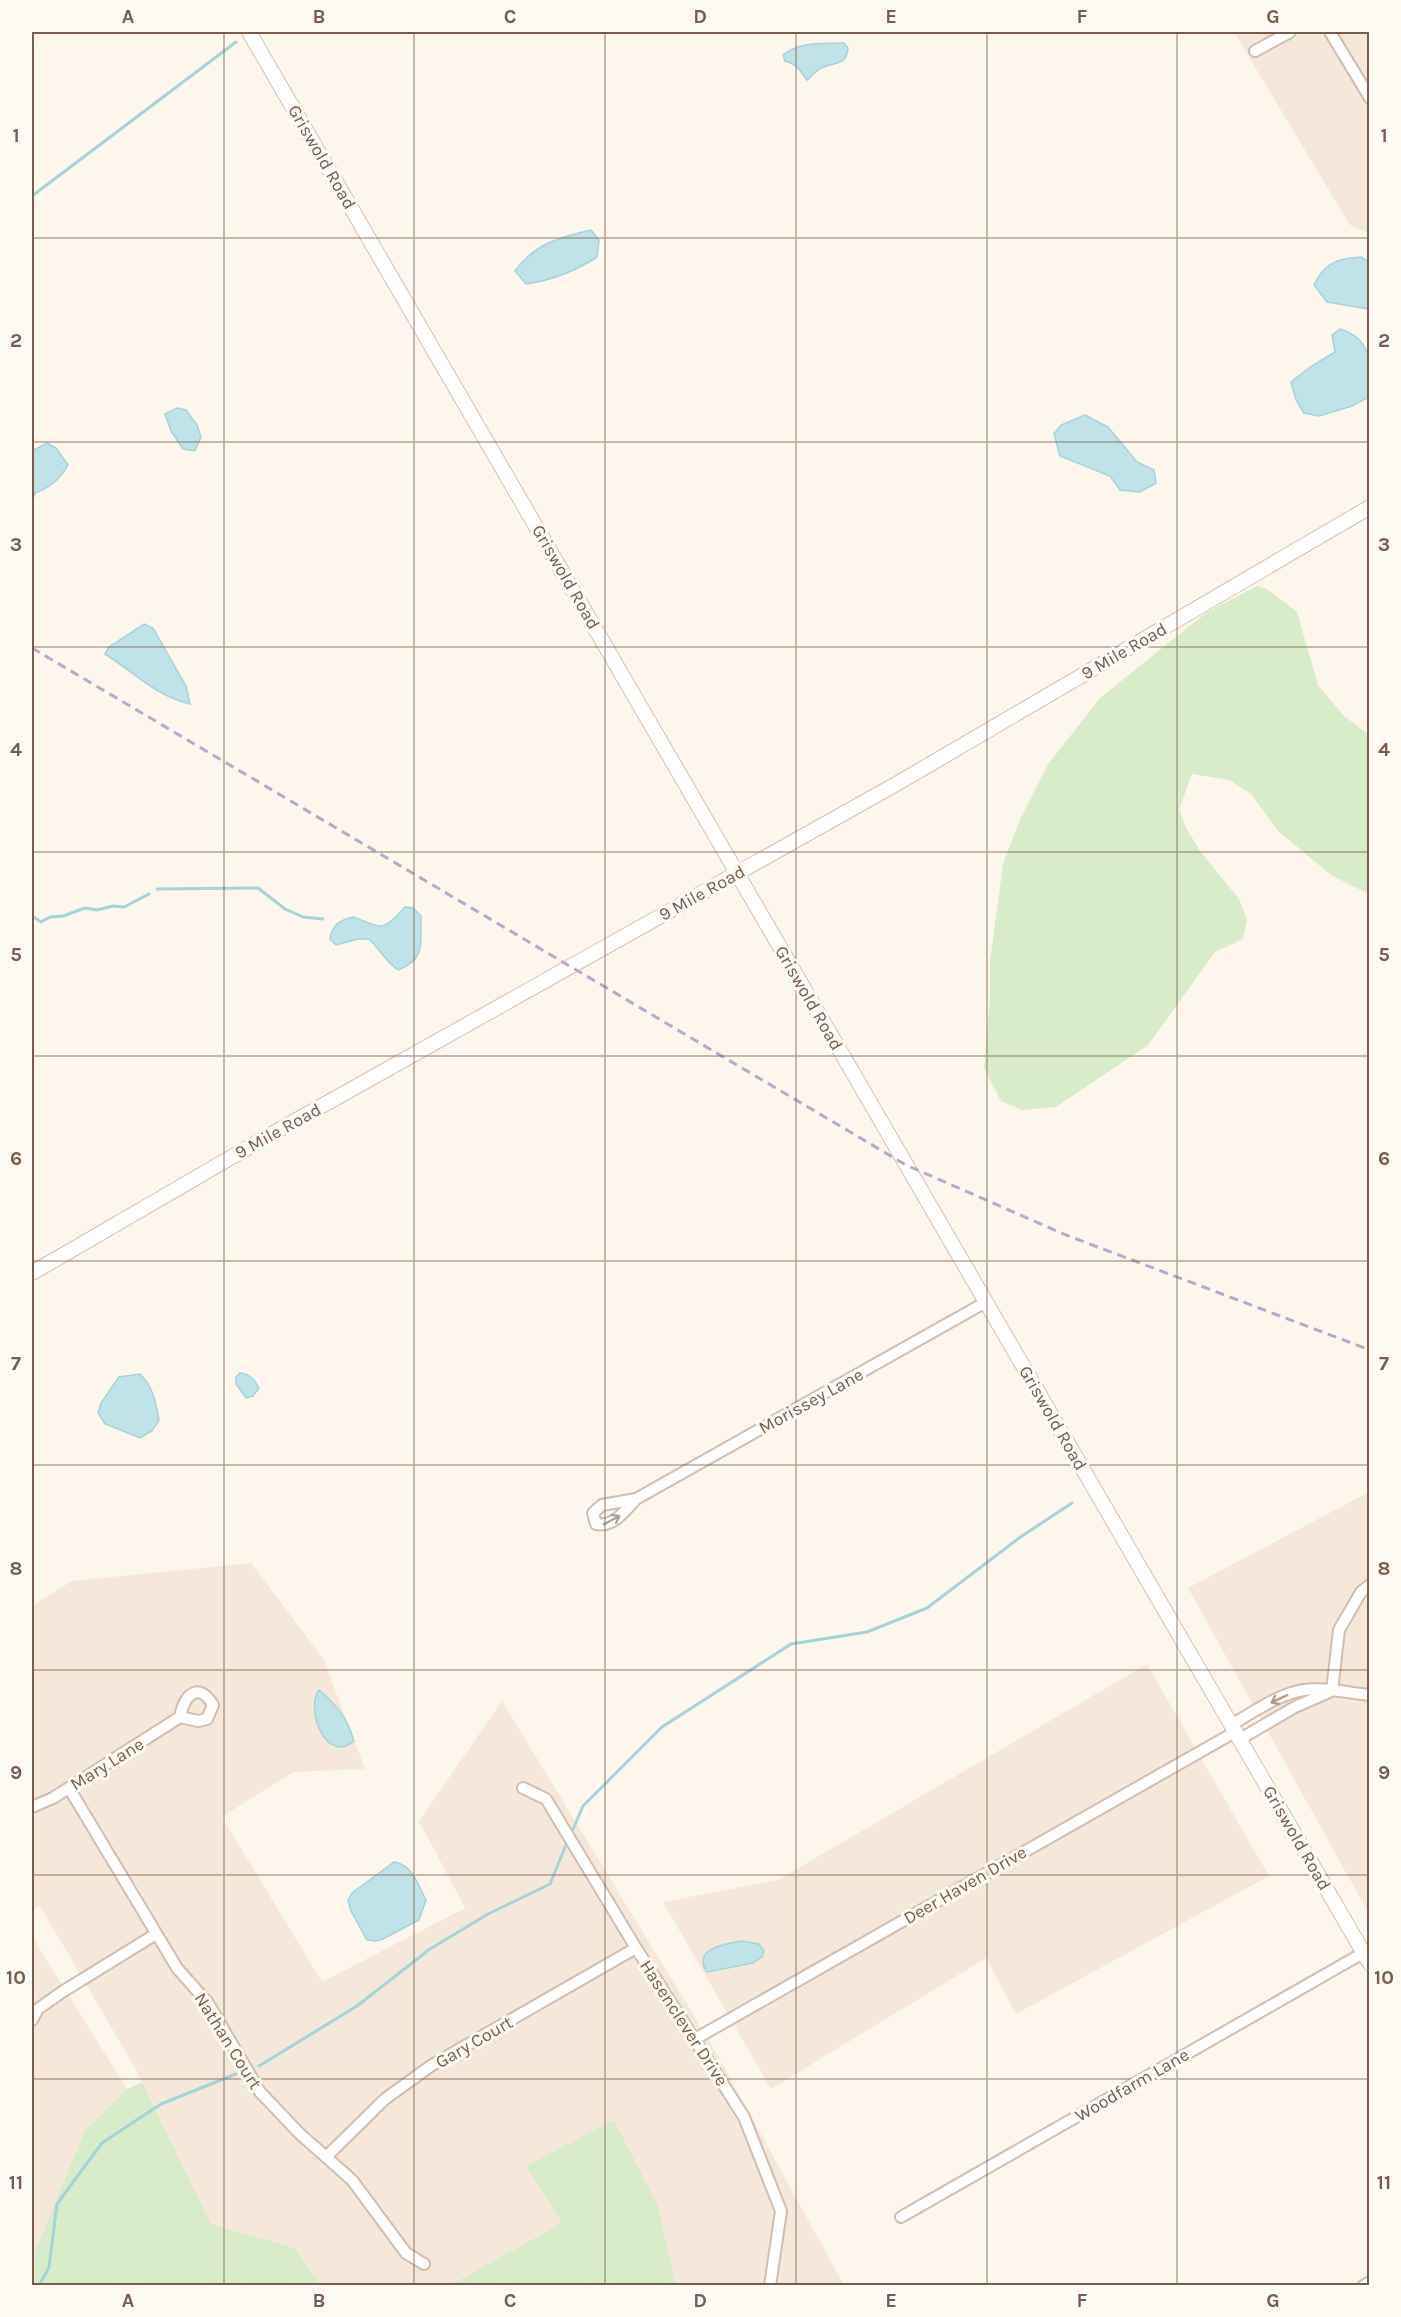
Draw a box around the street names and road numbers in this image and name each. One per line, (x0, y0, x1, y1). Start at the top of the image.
street label: Griswold Road (283, 101, 361, 213)
street label: Griswold Road (527, 521, 605, 633)
street label: 9 Mile Road (1077, 618, 1171, 684)
street label: 9 Mile Road (655, 860, 749, 926)
street label: Griswold Road (770, 942, 848, 1054)
street label: 9 Mile Road (231, 1098, 325, 1164)
street label: Griswold Road (1014, 1362, 1092, 1474)
street label: Morissey Lane (755, 1363, 867, 1439)
street label: Mary Lane (66, 1733, 148, 1795)
street label: Griswold Road (1258, 1782, 1336, 1894)
street label: Deer Haven Drive (900, 1841, 1030, 1929)
street label: Hasenclever Drive (635, 1956, 733, 2090)
street label: Nathan Court (190, 1989, 267, 2094)
street label: Gary Court (431, 2011, 517, 2073)
street label: Woodfarm Lane (1071, 2043, 1193, 2127)

